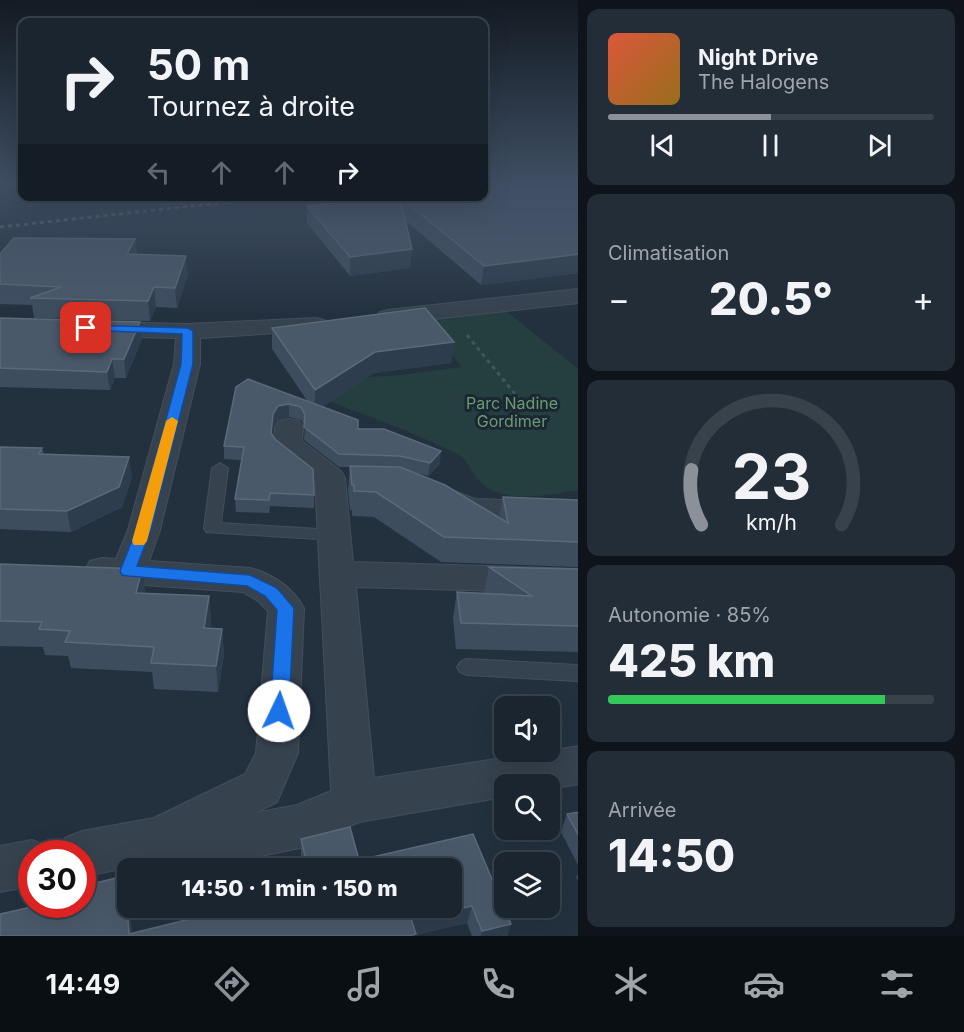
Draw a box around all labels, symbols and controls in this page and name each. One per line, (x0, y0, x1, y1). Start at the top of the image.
text: 50 m (147, 39, 250, 90)
icon: right (48, 42, 126, 120)
text: Night Drive (698, 44, 818, 70)
text: The Halogens (698, 70, 829, 94)
text: Tournez à droite (147, 90, 355, 123)
icon: previous (646, 129, 679, 162)
icon: pause (754, 129, 787, 162)
icon: next (863, 129, 896, 162)
icon: left (142, 156, 175, 189)
icon: ahead (205, 156, 238, 189)
icon: ahead (268, 156, 301, 189)
icon: right (331, 156, 364, 189)
text: Climatisation (608, 241, 729, 265)
text: 20.5° (709, 271, 833, 326)
text: − (608, 279, 630, 319)
text: + (912, 279, 934, 319)
pin (60, 302, 111, 353)
icon: arrive (69, 311, 102, 344)
park label: Parc Nadine Gordimer (466, 393, 558, 431)
text: 23 (731, 439, 811, 514)
text: km/h (746, 509, 796, 535)
text: Autonomie · 85% (608, 603, 771, 627)
text: 425 km (608, 633, 775, 688)
position arrow (247, 679, 311, 743)
map controls (494, 696, 560, 918)
button: sound (494, 696, 560, 762)
button: search (494, 774, 560, 840)
text: Arrivée (608, 798, 677, 822)
text: 14:50 (608, 828, 735, 883)
speed limit sign: 30 (18, 840, 96, 918)
button: layers (494, 852, 560, 918)
text: 14:50 · 1 min · 150 m (181, 875, 398, 901)
icon: directions (211, 963, 253, 1005)
icon: music (344, 963, 386, 1005)
icon: phone (477, 963, 519, 1005)
icon: climate (610, 963, 652, 1005)
icon: car (743, 963, 785, 1005)
icon: filters (876, 963, 918, 1005)
text: 14:49 (46, 968, 120, 1001)

